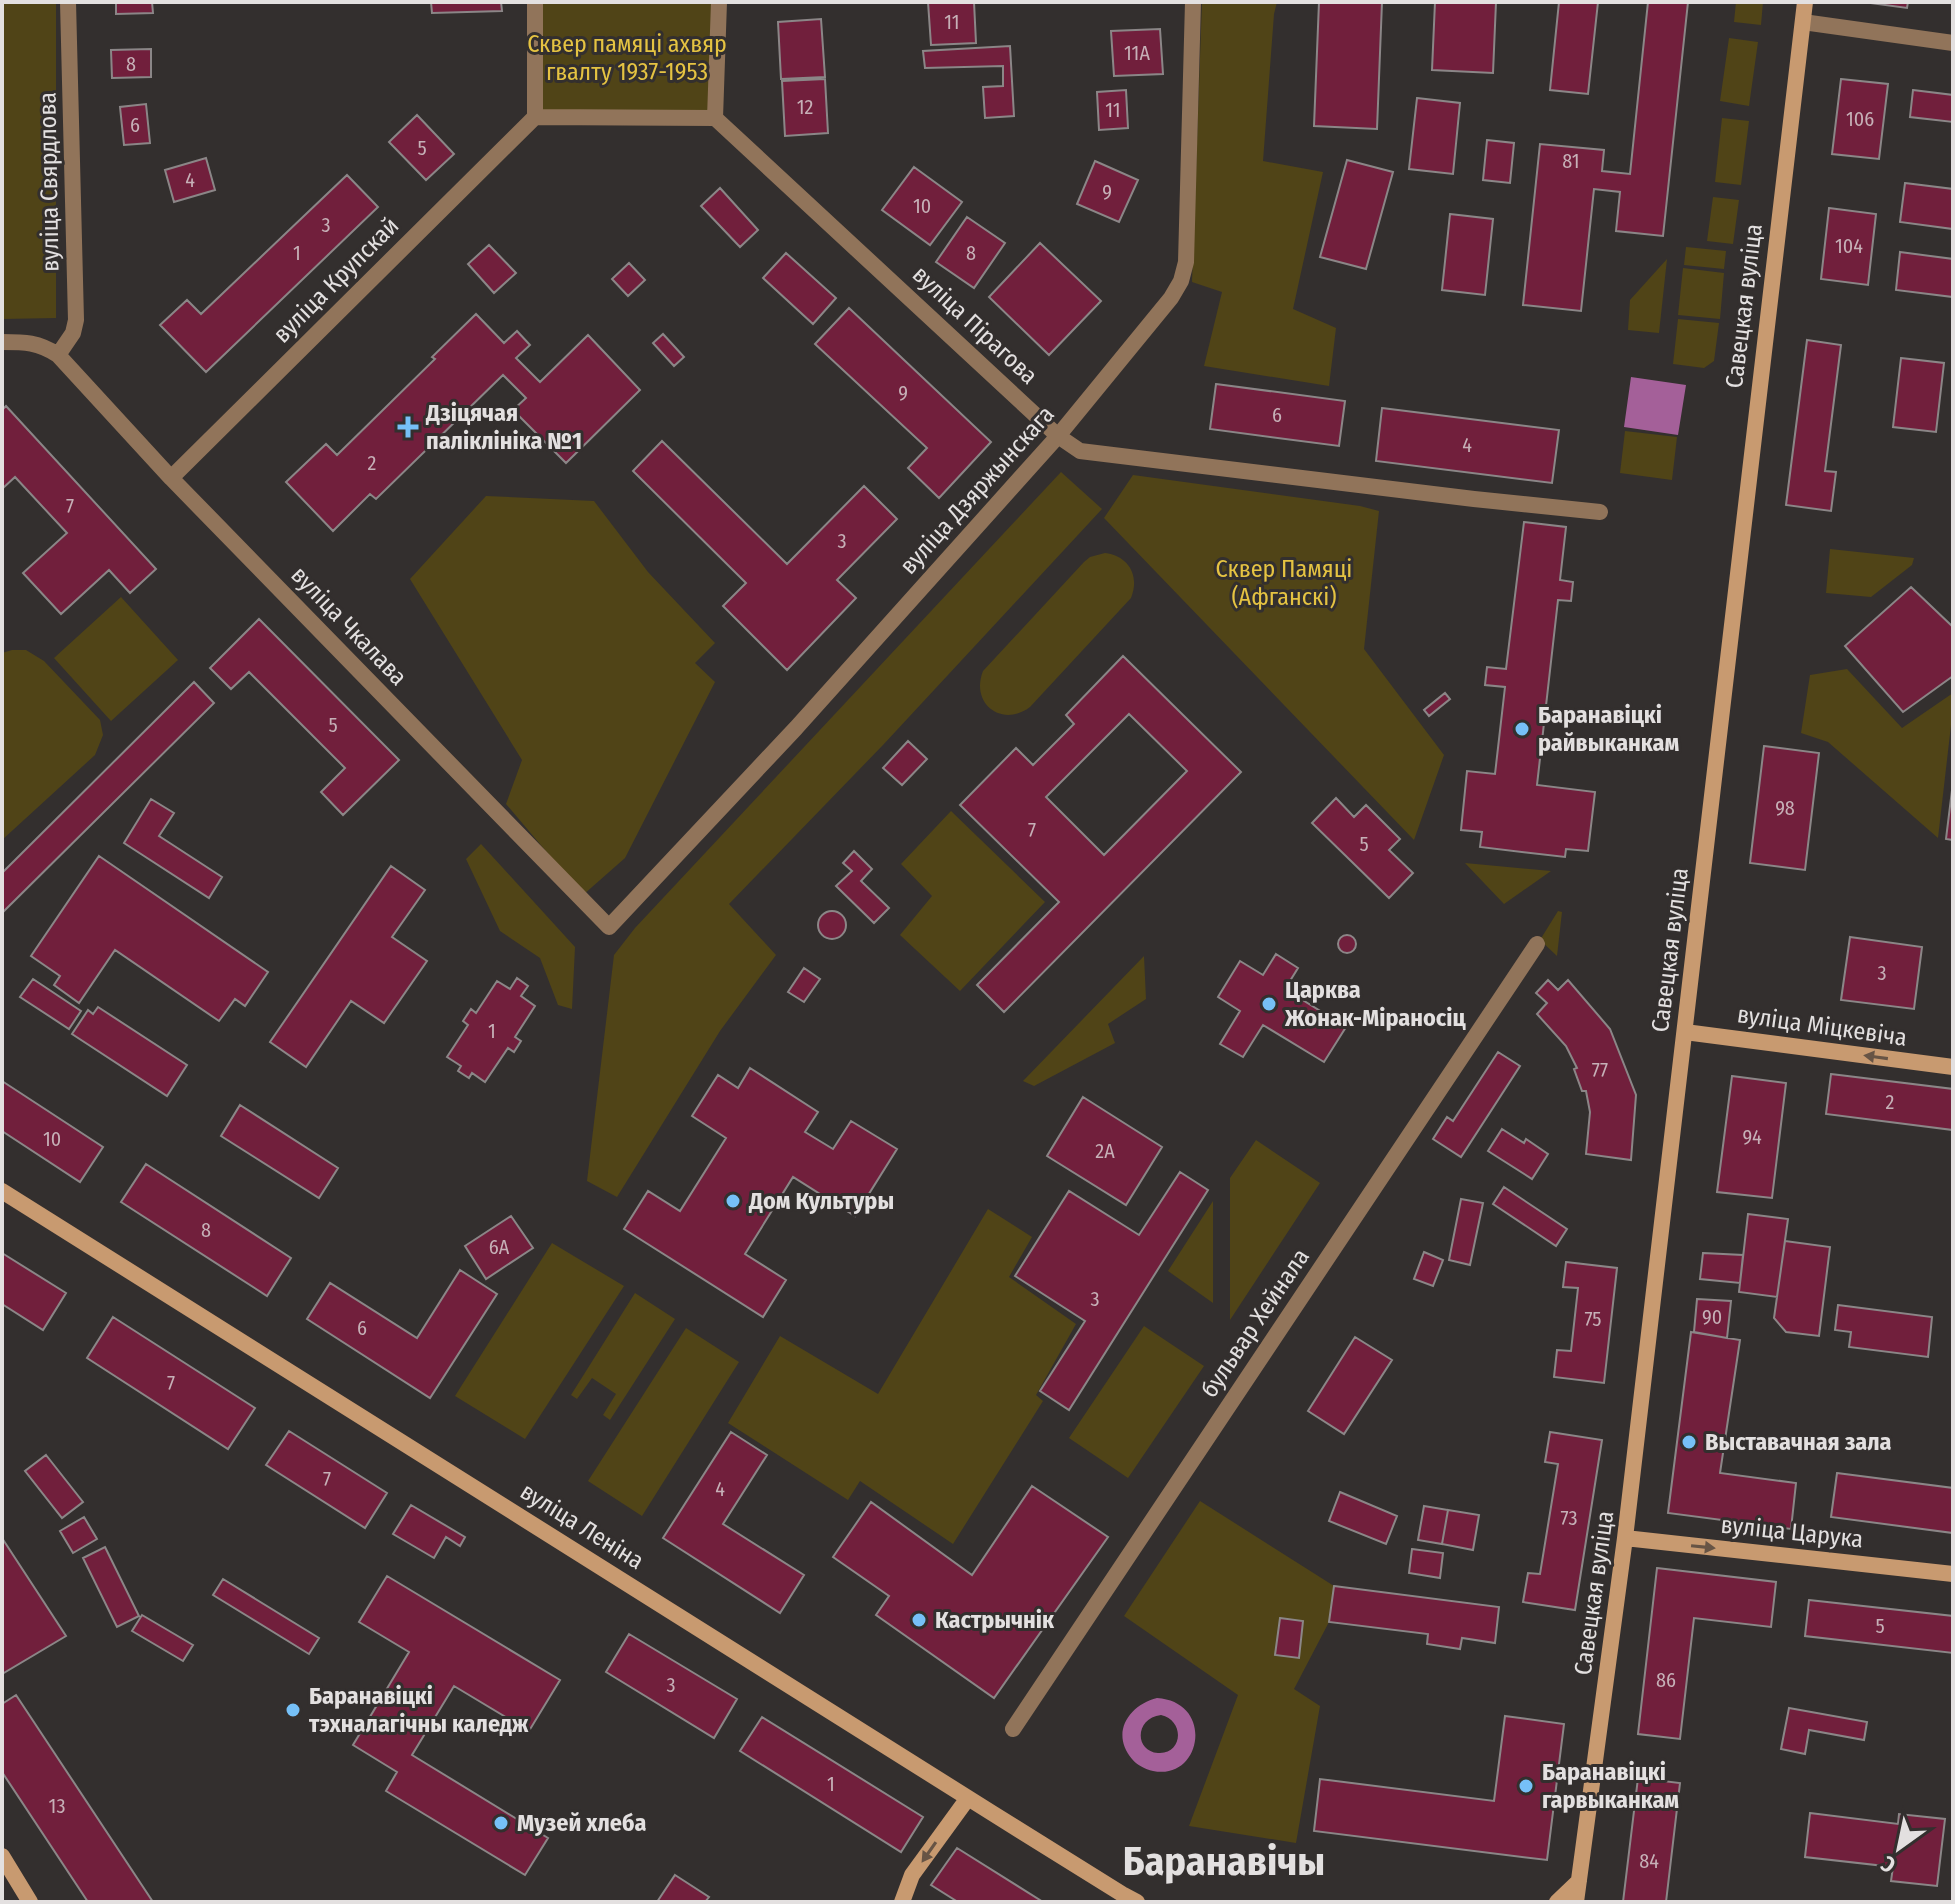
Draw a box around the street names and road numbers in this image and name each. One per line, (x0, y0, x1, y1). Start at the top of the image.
street label: вуліца Свярдлова (33, 92, 65, 272)
street label: вуліца Крупскай (268, 212, 404, 348)
street label: Савецкая вуліца (1720, 222, 1768, 390)
street label: вуліца Пірагова (907, 260, 1043, 390)
street label: вуліца Дзяржынскага (894, 400, 1060, 580)
street label: вуліца Чкалава (285, 561, 413, 691)
street label: Савецкая вуліца (1646, 866, 1694, 1034)
street label: вуліца Міцкевіча (1735, 1000, 1909, 1052)
street label: бульвар Хейнала (1195, 1243, 1315, 1403)
street label: вуліца Леніна (515, 1477, 649, 1575)
street label: Савецкая вуліца (1569, 1509, 1619, 1677)
street label: вуліца Царука (1719, 1511, 1865, 1553)

